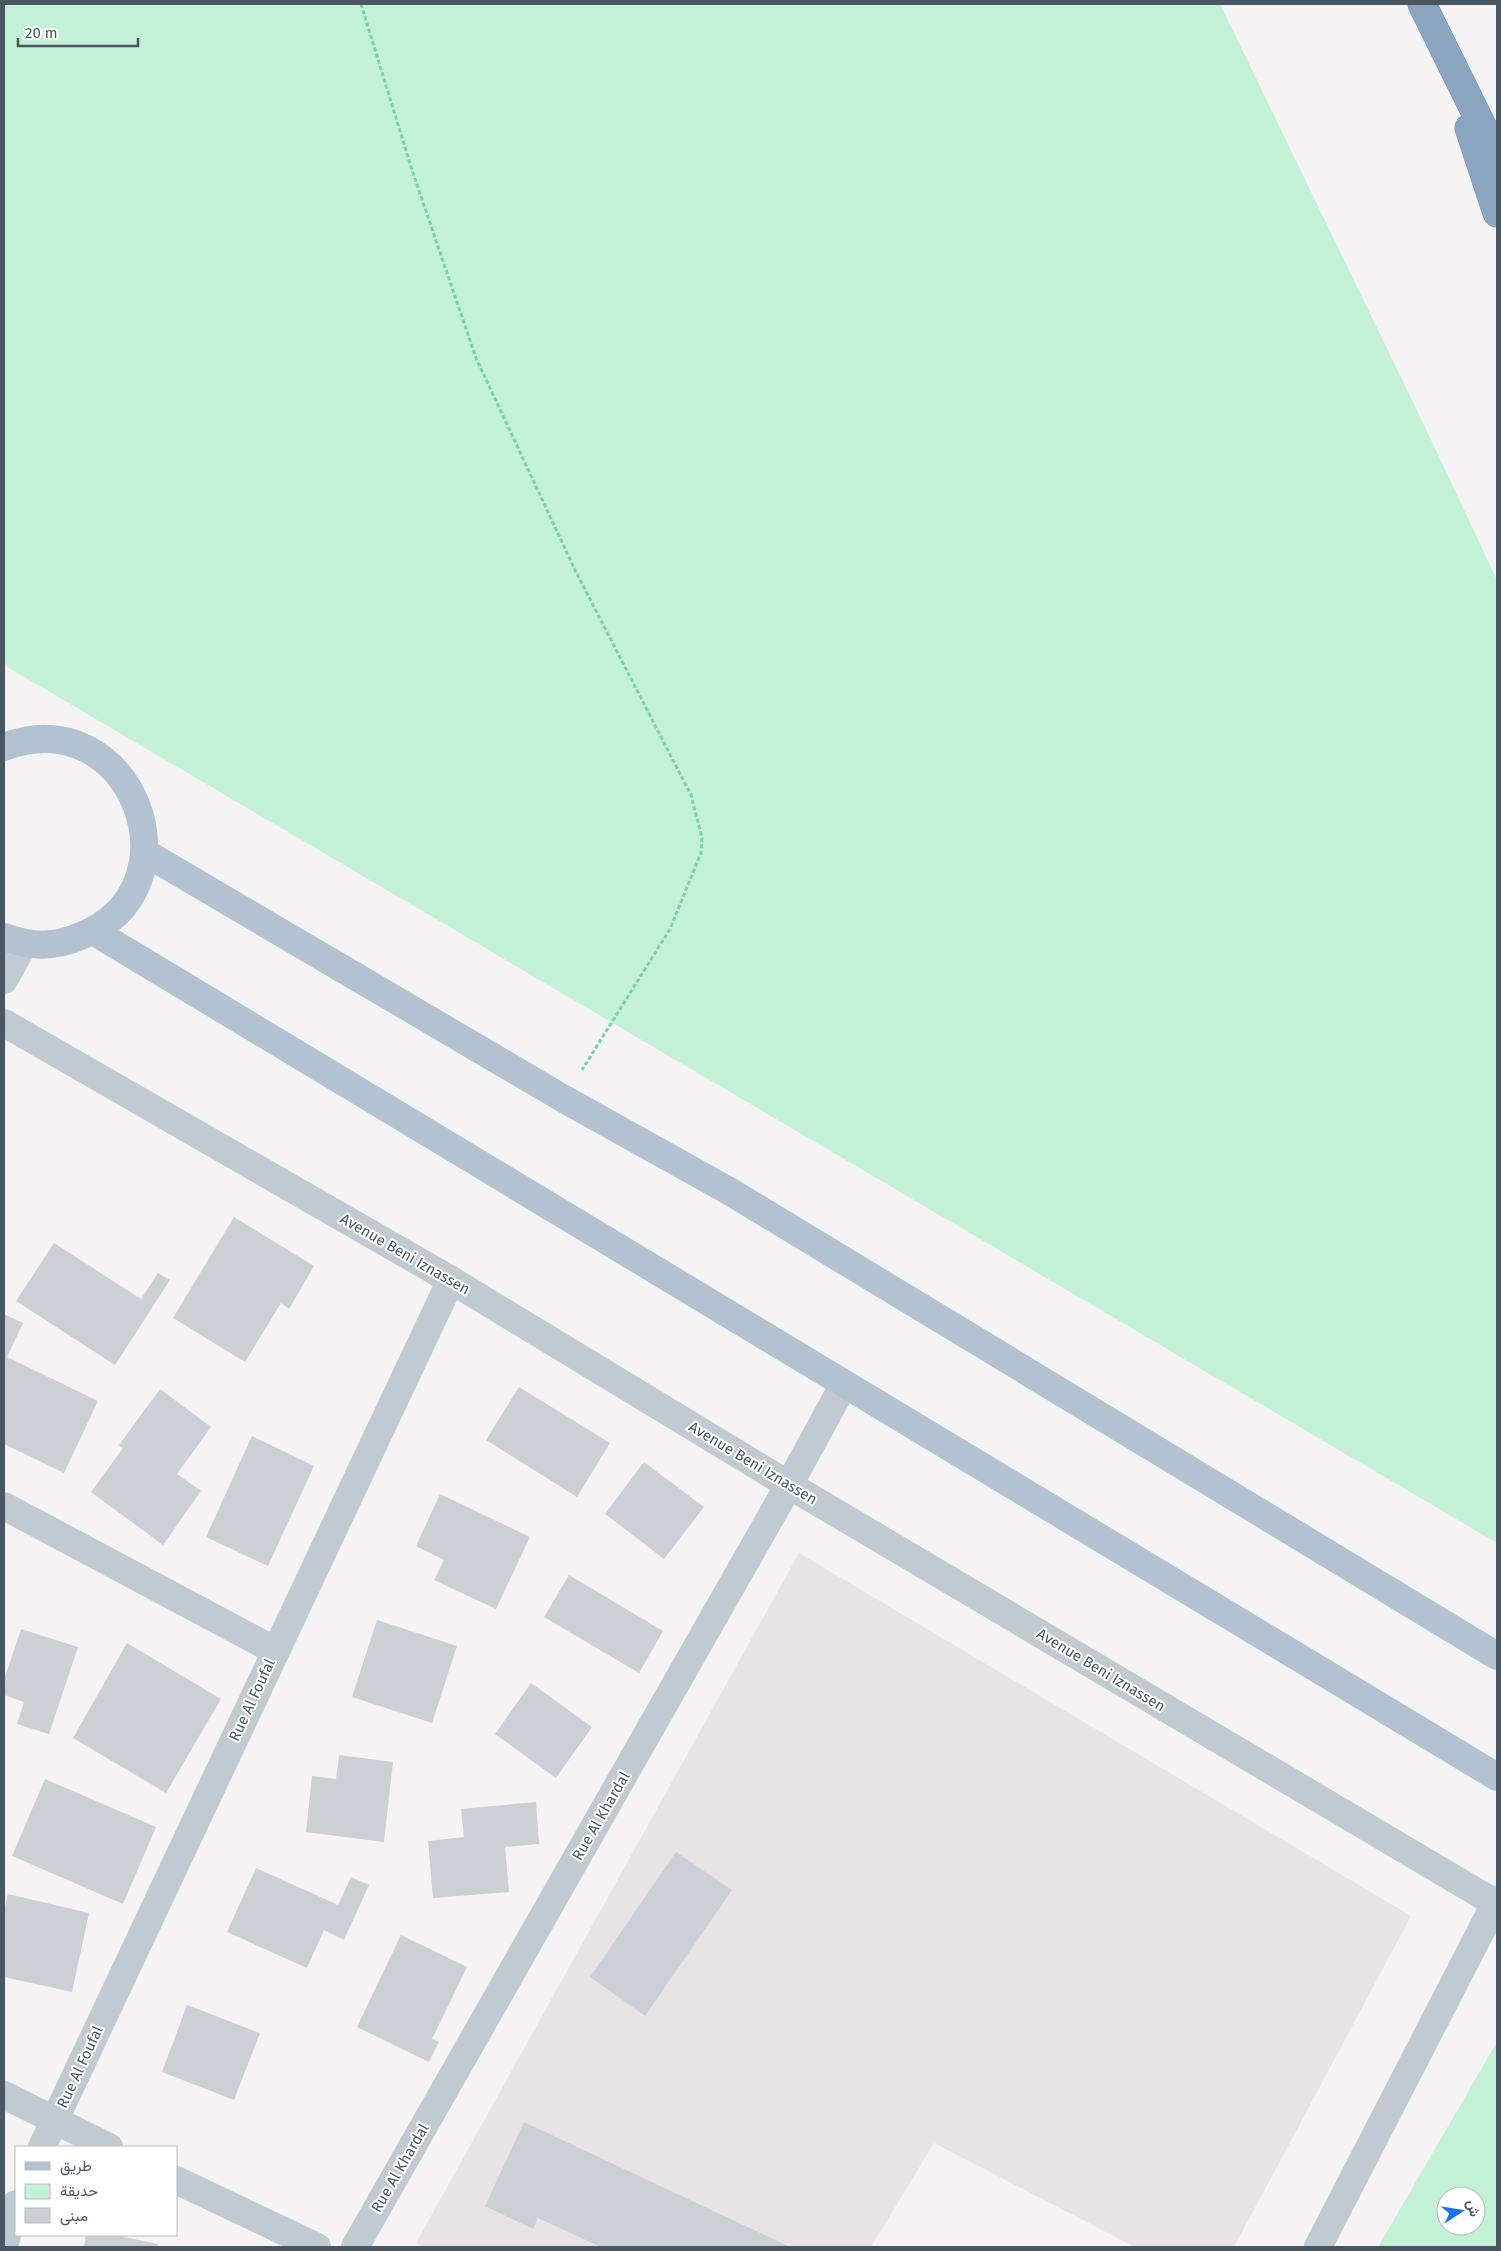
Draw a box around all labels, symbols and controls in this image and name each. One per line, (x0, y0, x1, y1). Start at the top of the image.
scale bar (18, 15, 138, 47)
text: 20 m (25, 24, 58, 42)
street label: Avenue Beni Iznassen (337, 1210, 473, 1298)
street label: Avenue Beni Iznassen (686, 1418, 820, 1508)
street label: Avenue Beni Iznassen (1034, 1625, 1168, 1715)
street label: Rue Al Foufal (225, 1656, 279, 1744)
street label: Rue Al Khardal (568, 1768, 634, 1864)
street label: Rue Al Foufal (53, 2023, 107, 2111)
street label: Rue Al Khardal (367, 2120, 433, 2216)
legend (15, 2146, 178, 2236)
text: طريق (60, 2157, 92, 2176)
text: حديقة (60, 2182, 98, 2200)
north arrow (1436, 2186, 1486, 2236)
text: ش (1463, 2198, 1483, 2219)
text: مبنى (60, 2207, 88, 2226)

